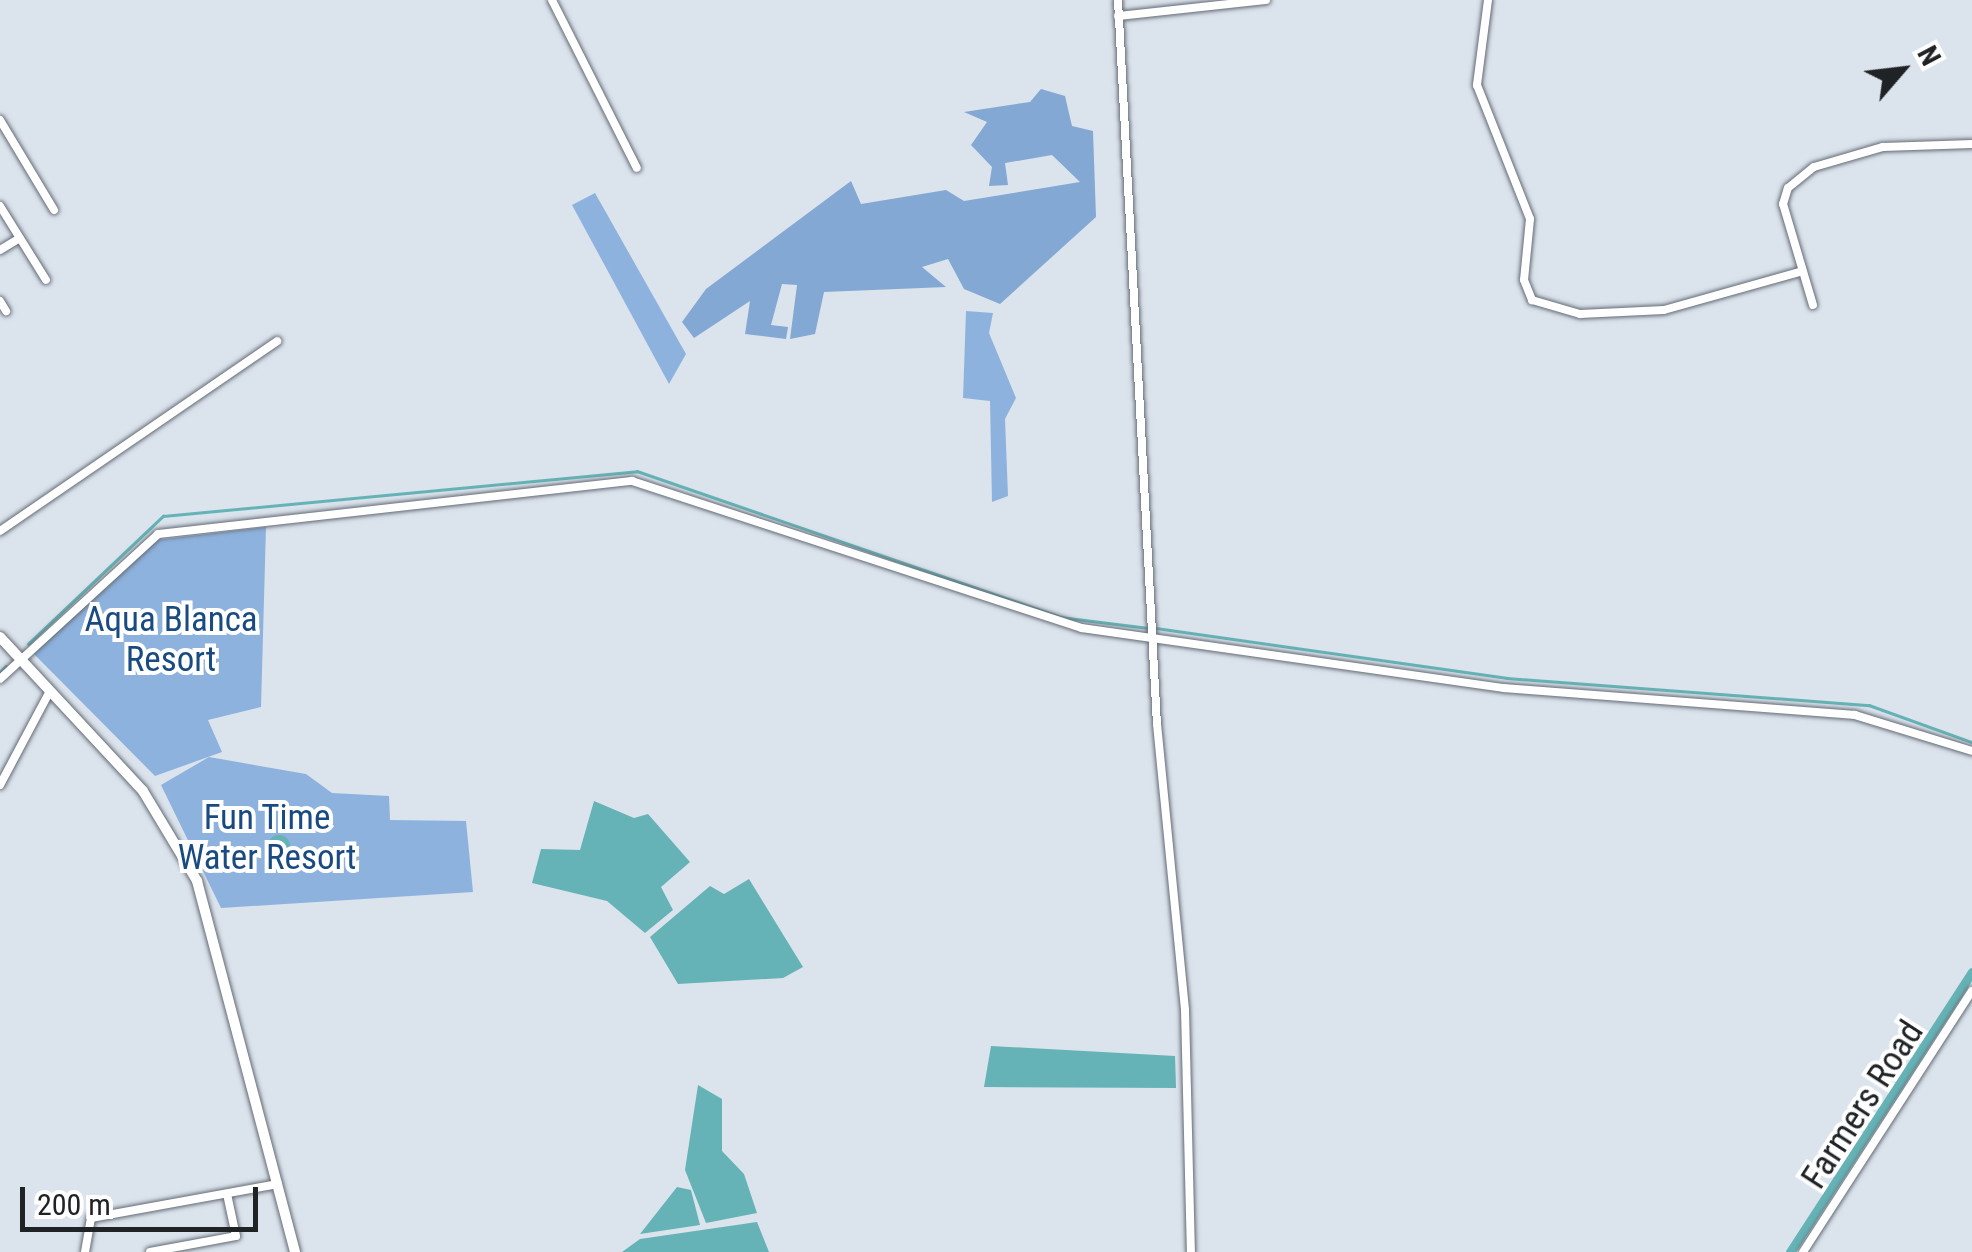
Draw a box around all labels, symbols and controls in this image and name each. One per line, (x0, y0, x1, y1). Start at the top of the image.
north arrow (1852, 20, 1952, 120)
text: N (1910, 40, 1948, 71)
park label: Aqua Blanca Resort (84, 599, 258, 681)
park label: Fun Time Water Resort (178, 797, 356, 879)
street label: Farmers Road (1793, 1013, 1933, 1197)
scale bar (25, 1167, 262, 1229)
text: 200 m (37, 1187, 111, 1222)

